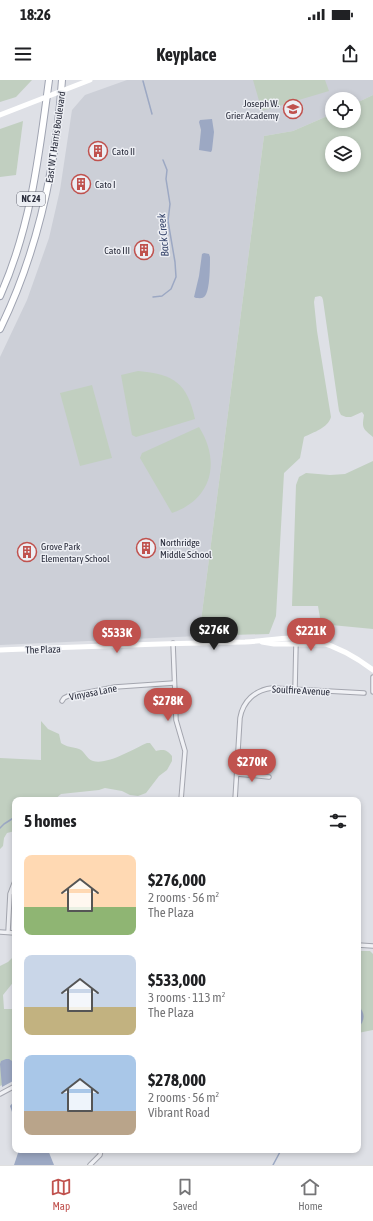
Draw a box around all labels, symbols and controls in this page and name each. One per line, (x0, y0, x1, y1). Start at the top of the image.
text: 18:26 (20, 6, 51, 23)
icon: menu (12, 43, 34, 65)
icon: share (339, 43, 361, 65)
text: Keyplace (156, 44, 217, 65)
street label: East W T Harris Boulevard (44, 90, 67, 184)
map controls (325, 92, 361, 172)
button: locate (325, 92, 361, 128)
place label: Joseph W. Grier Academy (226, 98, 279, 121)
school or university icon: Joseph W. Grier Academy (282, 98, 304, 120)
button: layers (325, 136, 361, 172)
building icon: Cato II (87, 140, 109, 162)
place label: Cato II (112, 146, 135, 157)
building icon: Cato I (70, 173, 92, 195)
place label: Cato I (95, 179, 116, 190)
road number: NC 24 (17, 192, 45, 206)
water label: Back Creek (155, 213, 171, 257)
building icon: Cato III (133, 239, 155, 261)
place label: Cato III (104, 245, 130, 256)
building icon: Northridge Middle School (135, 537, 157, 559)
place label: Northridge Middle School (160, 537, 212, 560)
building icon: Grove Park Elementary School (16, 541, 38, 563)
place label: Grove Park Elementary School (41, 541, 110, 564)
pin: $276K (186, 617, 242, 651)
pin: $221K (283, 618, 339, 652)
pin: $533K (89, 620, 145, 654)
text: $276K (199, 622, 229, 637)
text: $221K (296, 623, 326, 638)
text: $533K (102, 625, 132, 640)
street label: The Plaza (25, 643, 61, 656)
street label: Vinyasa Lane (68, 682, 118, 702)
street label: Soulfire Avenue (272, 683, 331, 698)
pin: $278K (140, 688, 196, 722)
text: $278K (153, 693, 183, 708)
pin: $270K (224, 749, 280, 783)
text: $270K (237, 754, 267, 769)
icon: filters (327, 810, 349, 832)
text: 5 homes (24, 811, 77, 831)
text: $276,000 (148, 870, 206, 890)
icon: home (56, 871, 104, 919)
text: 2 rooms · 56 m² (148, 890, 219, 905)
text: The Plaza (148, 905, 194, 920)
text: $533,000 (148, 970, 206, 990)
icon: home (56, 971, 104, 1019)
text: 3 rooms · 113 m² (148, 990, 225, 1005)
text: The Plaza (148, 1005, 194, 1020)
text: $278,000 (148, 1070, 206, 1090)
icon: home (56, 1071, 104, 1119)
text: 2 rooms · 56 m² (148, 1090, 219, 1105)
text: Vibrant Road (148, 1105, 210, 1120)
tab: Map (50, 1176, 72, 1212)
tab: Saved (173, 1176, 197, 1212)
tab: Home (298, 1176, 323, 1212)

